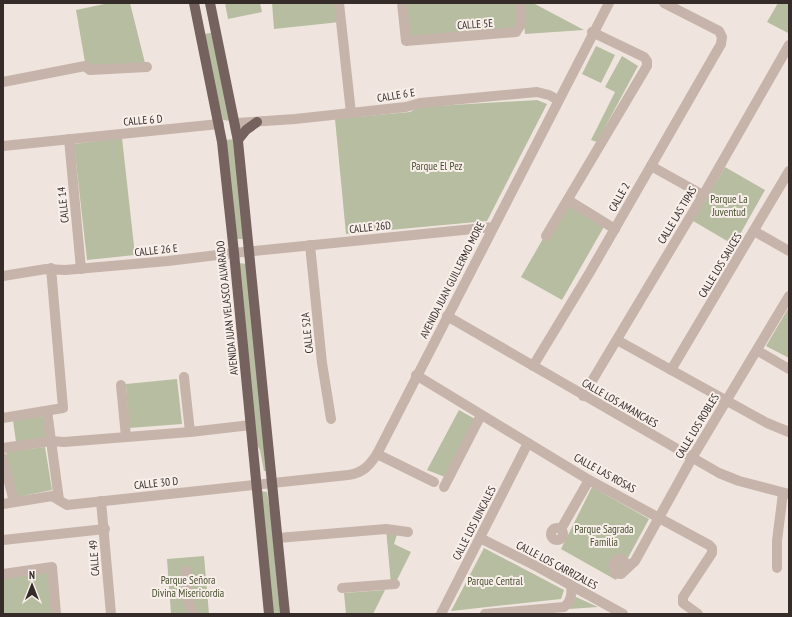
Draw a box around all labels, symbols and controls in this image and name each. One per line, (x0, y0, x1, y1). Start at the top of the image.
street label: CALLE 5E (457, 16, 494, 32)
street label: CALLE 6 E (376, 85, 416, 105)
street label: CALLE 6 D (123, 111, 163, 129)
park label: Parque El Pez (411, 159, 463, 173)
street label: CALLE 2 (605, 180, 633, 214)
street label: CALLE LAS TIPAS (654, 184, 700, 246)
street label: CALLE 14 (54, 186, 72, 224)
park label: Parque La Juventud (710, 192, 748, 219)
street label: CALLE 26D (348, 218, 392, 236)
street label: AVENIDA JUAN GUILLERMO MORE (417, 219, 488, 341)
street label: CALLE LOS SAUCES (695, 230, 745, 300)
street label: AVENIDA JUAN VELASCO ALVARADO (213, 240, 241, 376)
street label: CALLE 26 E (134, 241, 178, 259)
street label: CALLE 52A (298, 311, 316, 354)
street label: CALLE LOS AMANCAES (579, 376, 661, 431)
street label: CALLE LOS ROBLES (672, 391, 722, 461)
street label: CALLE LAS ROSAS (572, 450, 639, 496)
street label: CALLE 30 D (133, 474, 179, 492)
street label: CALLE LOS JUNCALES (449, 483, 499, 562)
park label: Parque Sagrada Familia (575, 522, 633, 549)
street label: CALLE LOS CARRIZALES (514, 538, 600, 592)
street label: CALLE 49 (86, 539, 102, 576)
north arrow (12, 565, 52, 605)
text: N (29, 568, 35, 582)
park label: Parque Señora Divina Misericordia (152, 573, 224, 600)
park label: Parque Central (467, 574, 523, 588)

